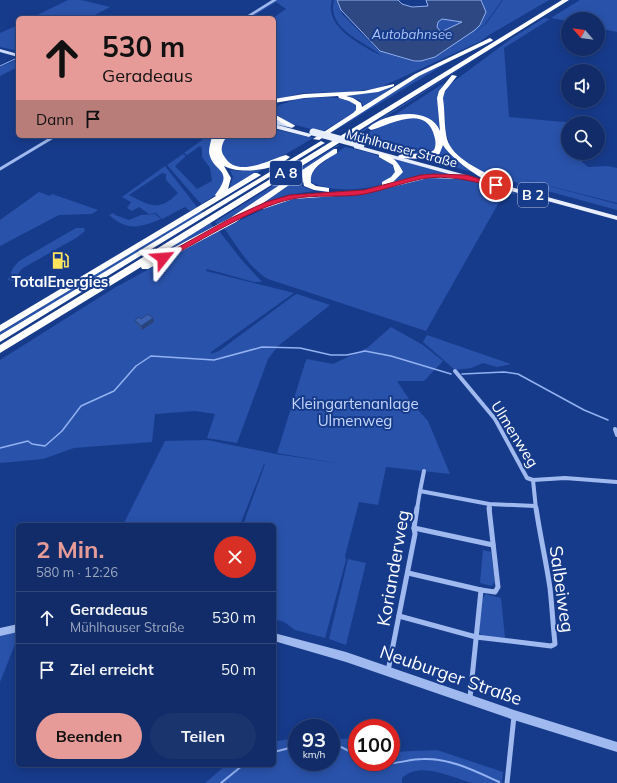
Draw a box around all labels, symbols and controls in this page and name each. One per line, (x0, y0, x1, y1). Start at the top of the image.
north arrow (561, 12, 605, 56)
map controls (561, 12, 605, 160)
water label: Autobahnsee (371, 26, 452, 42)
text: 530 m (102, 29, 185, 64)
icon: ahead (36, 32, 88, 84)
text: Geradeaus (102, 64, 193, 87)
button: sound (561, 64, 605, 108)
icon: arrive (82, 108, 104, 130)
text: Dann (36, 110, 74, 129)
button: search (561, 116, 605, 160)
street label: Mühlhauser Straße (345, 125, 459, 171)
road number: A 8 (270, 161, 302, 185)
pin (479, 168, 513, 202)
icon: arrive (485, 174, 507, 196)
road number: B 2 (518, 183, 548, 207)
position arrow (142, 237, 184, 279)
fuel station icon: TotalEnergies (50, 250, 70, 270)
place label: TotalEnergies (12, 272, 108, 291)
park label: Kleingartenanlage Ulmenweg (291, 394, 419, 430)
street label: Ulmenweg (487, 397, 543, 471)
street label: Korianderweg (371, 508, 415, 628)
text: 2 Min. (36, 534, 105, 564)
button: close (214, 536, 256, 578)
street label: Salbeiweg (545, 544, 579, 634)
text: 580 m · 12:26 (36, 564, 118, 580)
text: Geradeaus (70, 600, 148, 619)
icon: ahead (36, 607, 58, 629)
text: 530 m (212, 608, 256, 627)
text: Mühlhauser Straße (70, 619, 184, 635)
street label: Neuburger Straße (377, 640, 525, 710)
icon: arrive (36, 659, 58, 681)
text: Ziel erreicht (70, 660, 154, 679)
text: 50 m (221, 660, 256, 679)
button: Beenden (36, 713, 142, 759)
button: Teilen (150, 713, 256, 759)
speed limit sign: 100 (348, 719, 400, 771)
text: 93 (302, 727, 326, 752)
text: km/h (303, 748, 325, 761)

